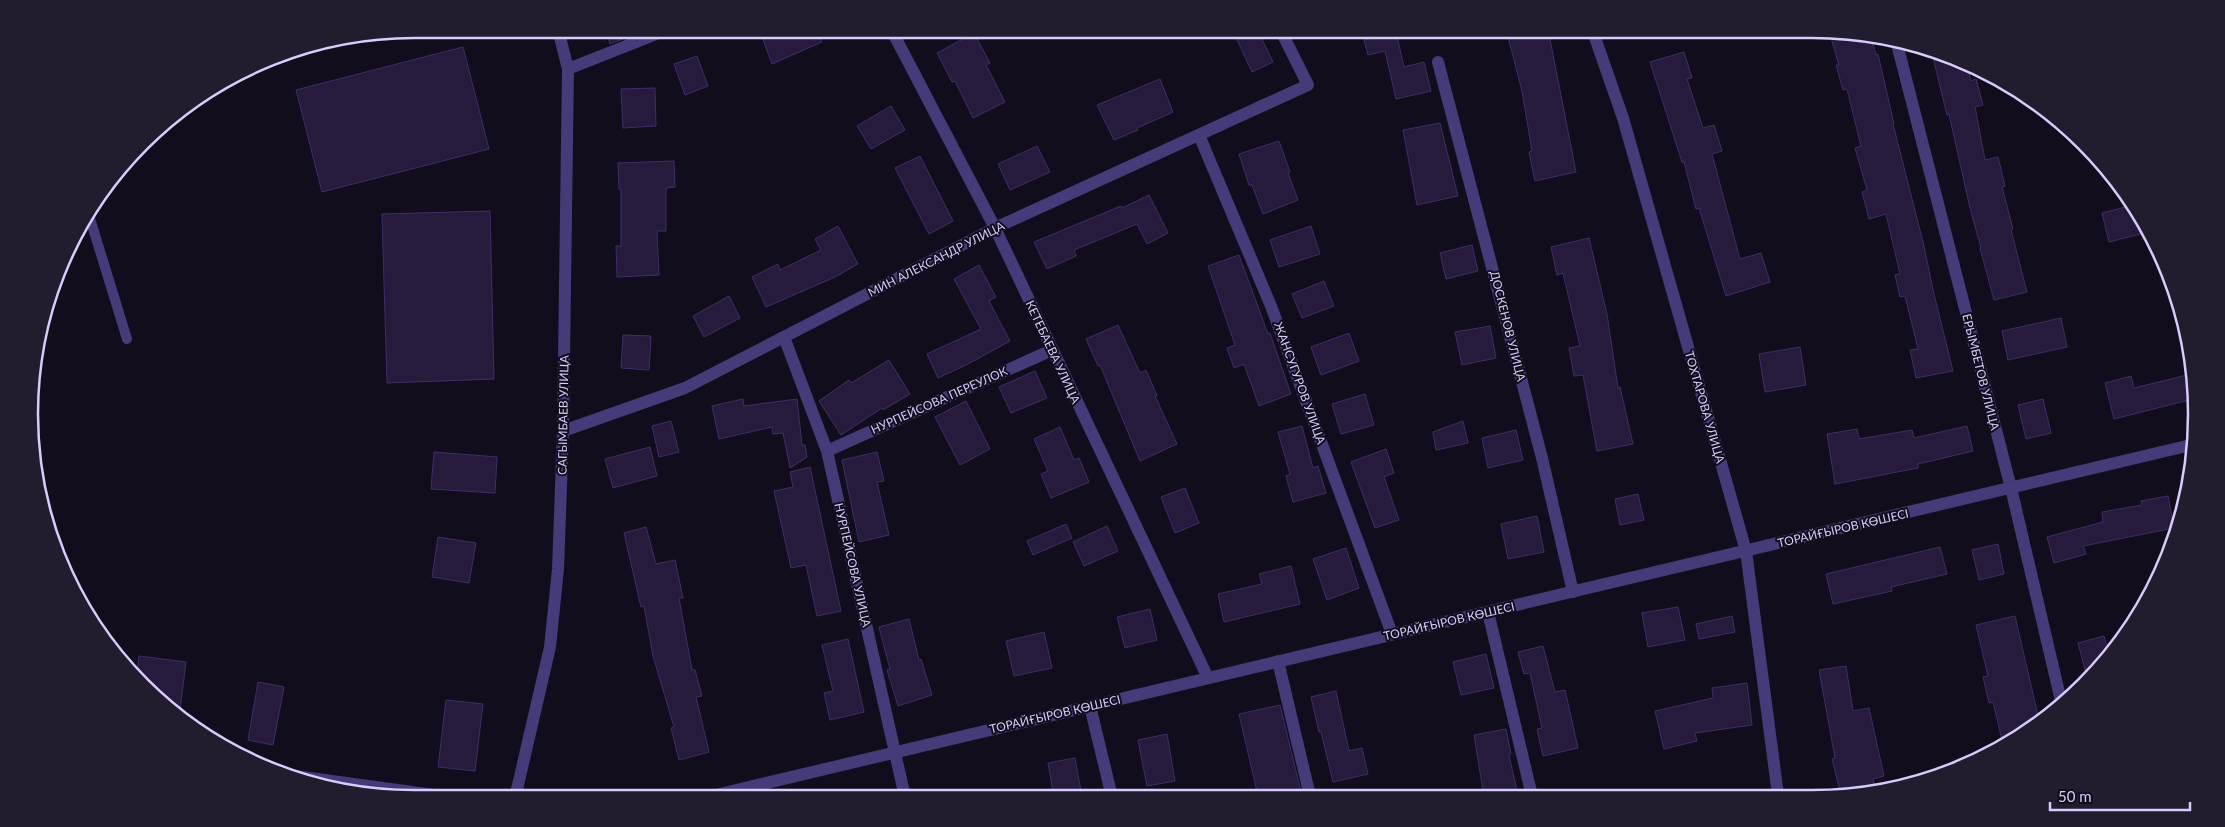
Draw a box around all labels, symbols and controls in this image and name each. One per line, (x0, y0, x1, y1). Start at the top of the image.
street label: МИН АЛЕКСАНДР УЛИЦА (865, 218, 1008, 300)
street label: ДОСКЕНОВ УЛИЦА (1487, 269, 1529, 384)
street label: КЕТЕБАЕВА УЛИЦА (1022, 298, 1084, 407)
street label: ЕРЫМБЕТОВ УЛИЦА (1959, 312, 2003, 433)
street label: ЖАНСУГУРОВ УЛИЦА (1271, 320, 1329, 447)
street label: ТОХТАРОВА УЛИЦА (1682, 349, 1728, 466)
street label: САГЫМБАЕВ УЛИЦА (554, 354, 572, 475)
street label: НУРПЕЙСОВА ПЕРЕУЛОК (868, 363, 1010, 437)
street label: НУРПЕЙСОВА УЛИЦА (831, 501, 875, 630)
street label: ТОРАЙҒЫРОВ КӨШЕСІ (1776, 506, 1910, 550)
street label: ТОРАЙҒЫРОВ КӨШЕСІ (1382, 599, 1516, 643)
street label: ТОРАЙҒЫРОВ КӨШЕСІ (988, 692, 1122, 736)
scale bar (2050, 780, 2190, 812)
text: 50 m (2058, 787, 2092, 805)

